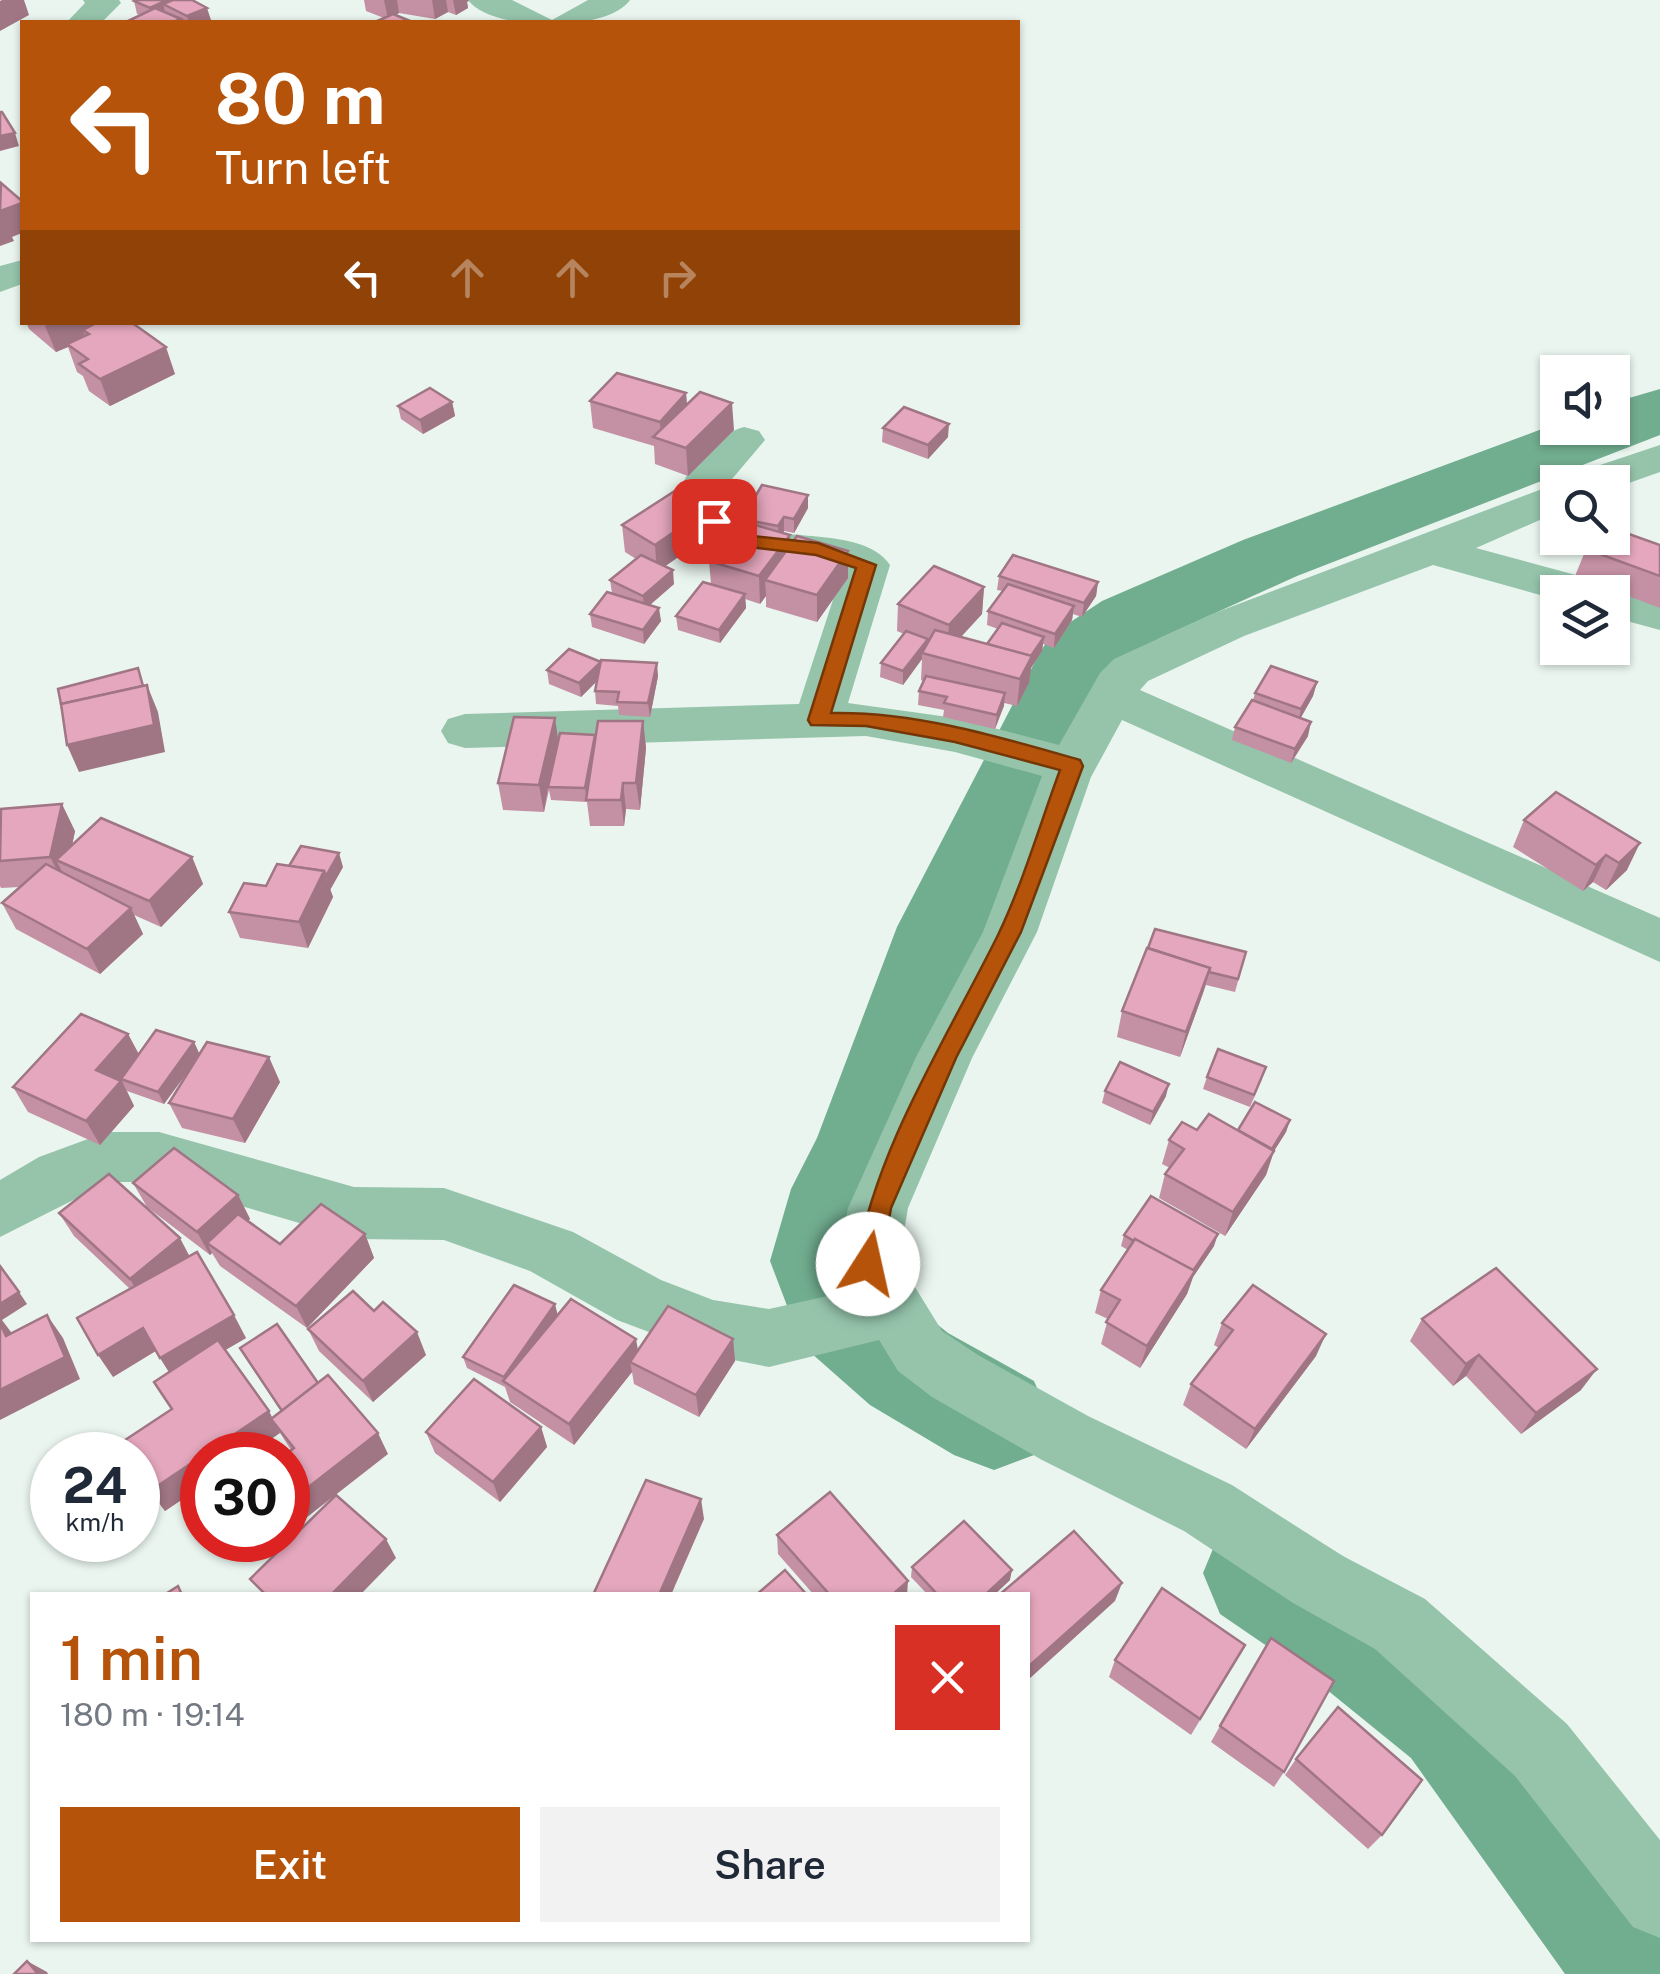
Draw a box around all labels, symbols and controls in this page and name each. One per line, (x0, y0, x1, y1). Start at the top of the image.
text: 80 m (215, 57, 385, 140)
icon: left (50, 60, 180, 190)
text: Turn left (215, 141, 391, 194)
icon: left (335, 250, 390, 305)
icon: ahead (440, 250, 495, 305)
icon: ahead (545, 250, 600, 305)
icon: right (650, 250, 705, 305)
map controls (1540, 355, 1630, 665)
button: sound (1540, 355, 1630, 445)
button: search (1540, 465, 1630, 555)
pin (672, 479, 757, 564)
icon: arrive (687, 494, 742, 549)
button: layers (1540, 575, 1630, 665)
position arrow (816, 1212, 920, 1316)
speed limit sign: 30 (180, 1432, 310, 1562)
text: 24 (63, 1455, 127, 1514)
text: km/h (66, 1507, 124, 1537)
text: 1 min (60, 1623, 203, 1694)
button: close (895, 1625, 1000, 1730)
text: 180 m · 19:14 (60, 1696, 245, 1733)
button: Exit (60, 1807, 520, 1922)
button: Share (540, 1807, 1000, 1922)

